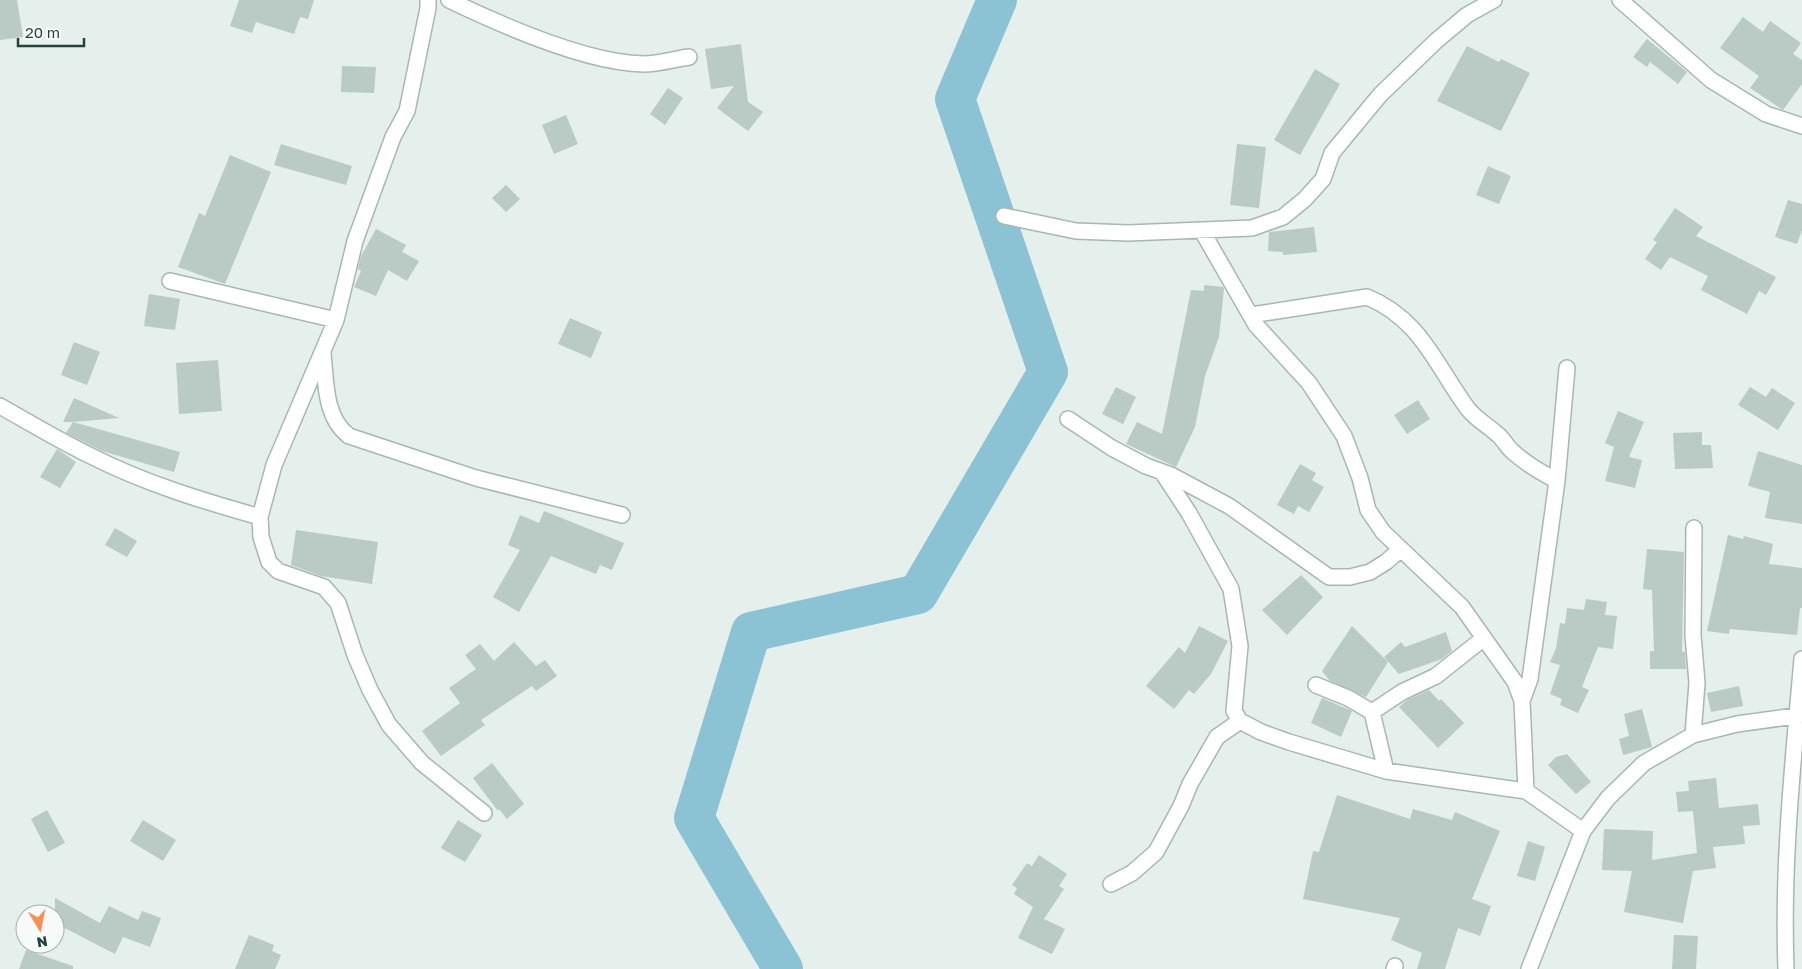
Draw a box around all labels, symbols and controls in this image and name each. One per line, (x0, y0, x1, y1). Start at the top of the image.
scale bar (18, 15, 84, 47)
text: 20 m (25, 23, 60, 41)
north arrow (15, 904, 65, 954)
text: N (36, 933, 49, 952)

